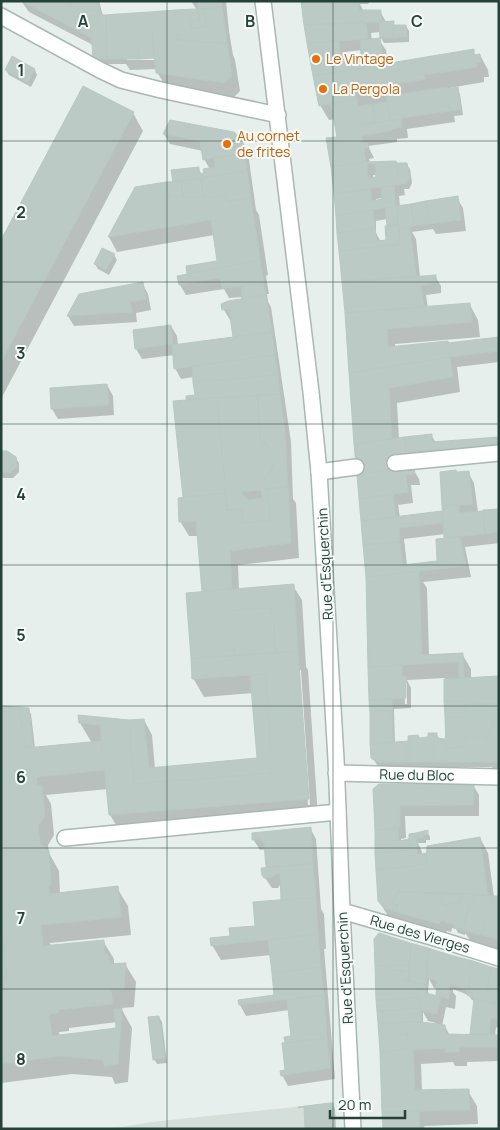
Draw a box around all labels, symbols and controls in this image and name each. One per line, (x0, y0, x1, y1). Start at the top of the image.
text: A (78, 10, 89, 32)
text: B (245, 10, 255, 32)
text: C (411, 10, 423, 32)
place label: Le Vintage (326, 49, 394, 68)
marker: Le Vintage (310, 53, 322, 65)
text: 1 (17, 59, 25, 81)
place label: La Pergola (333, 79, 400, 98)
marker: La Pergola (317, 83, 329, 95)
place label: Au cornet de frites (237, 126, 300, 161)
marker: Au cornet de frites (221, 138, 233, 150)
text: 2 (16, 201, 26, 223)
text: 3 (16, 342, 26, 364)
text: 4 (16, 483, 26, 505)
street label: Rue d'Esquerchin (312, 508, 337, 620)
text: 5 (16, 624, 26, 646)
street label: Rue du Bloc (379, 764, 455, 785)
text: 6 (16, 766, 26, 788)
text: 7 (17, 907, 25, 929)
street label: Rue des Vierges (368, 910, 472, 957)
street label: Rue d'Esquerchin (332, 912, 357, 1024)
text: 8 (16, 1048, 26, 1070)
scale bar (330, 1088, 405, 1120)
text: 20 m (338, 1094, 371, 1115)

